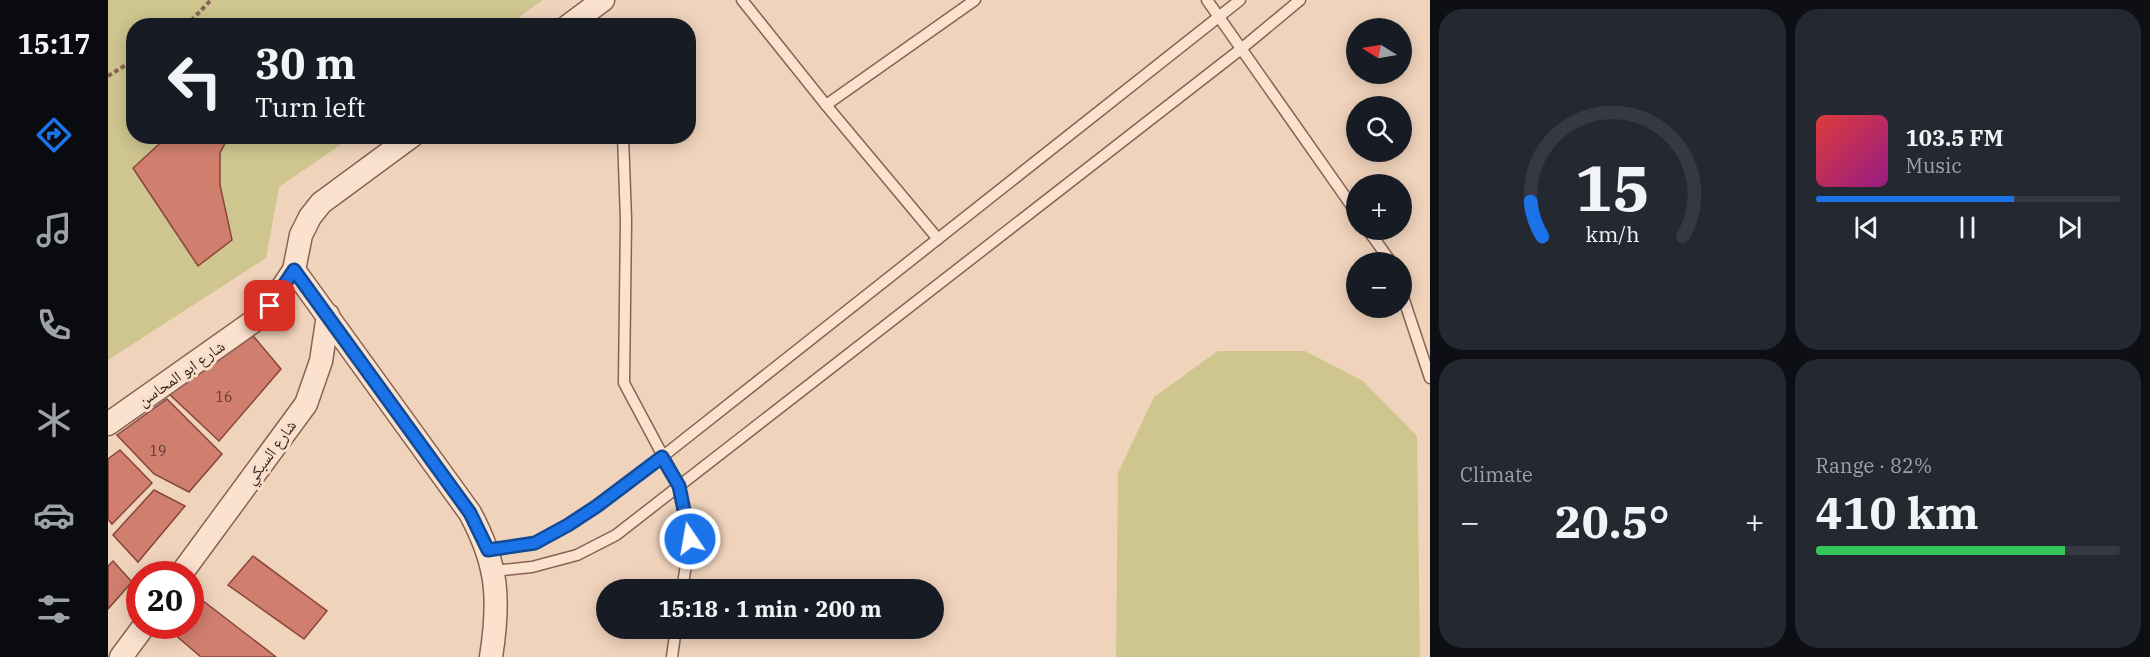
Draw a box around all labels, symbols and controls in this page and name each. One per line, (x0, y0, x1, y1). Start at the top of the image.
north arrow (1346, 18, 1412, 84)
map controls (1346, 18, 1412, 318)
text: 15:17 (18, 26, 90, 61)
text: 30 m (255, 36, 356, 91)
icon: left (156, 42, 234, 120)
text: Turn left (255, 89, 366, 124)
button: search (1346, 96, 1412, 162)
icon: directions (33, 114, 75, 156)
text: 103.5 FM (1906, 123, 2003, 152)
text: 15 (1575, 147, 1650, 228)
text: Music (1906, 152, 1962, 179)
button: + (1346, 174, 1412, 240)
icon: music (33, 209, 75, 251)
icon: previous (1850, 211, 1883, 244)
icon: pause (1951, 211, 1984, 244)
icon: next (2053, 211, 2086, 244)
text: km/h (1585, 220, 1639, 248)
button: − (1346, 252, 1412, 318)
pin (244, 280, 295, 331)
icon: arrive (253, 289, 286, 322)
icon: phone (33, 304, 75, 346)
street label: شارع ابو المحاسن (134, 336, 229, 411)
house number: 16 (216, 388, 232, 406)
icon: climate (33, 399, 75, 441)
street label: شارع السبكي (240, 416, 303, 490)
house number: 19 (150, 442, 166, 460)
text: Range · 82% (1816, 452, 1932, 479)
text: Climate (1460, 461, 1533, 488)
text: 410 km (1816, 483, 1979, 541)
text: 20.5° (1555, 492, 1670, 550)
icon: car (33, 494, 75, 536)
text: − (1460, 500, 1480, 543)
text: + (1745, 500, 1765, 543)
position arrow (658, 507, 722, 571)
speed limit sign: 20 (126, 561, 204, 639)
icon: filters (33, 588, 75, 630)
text: 15:18 · 1 min · 200 m (658, 594, 882, 623)

